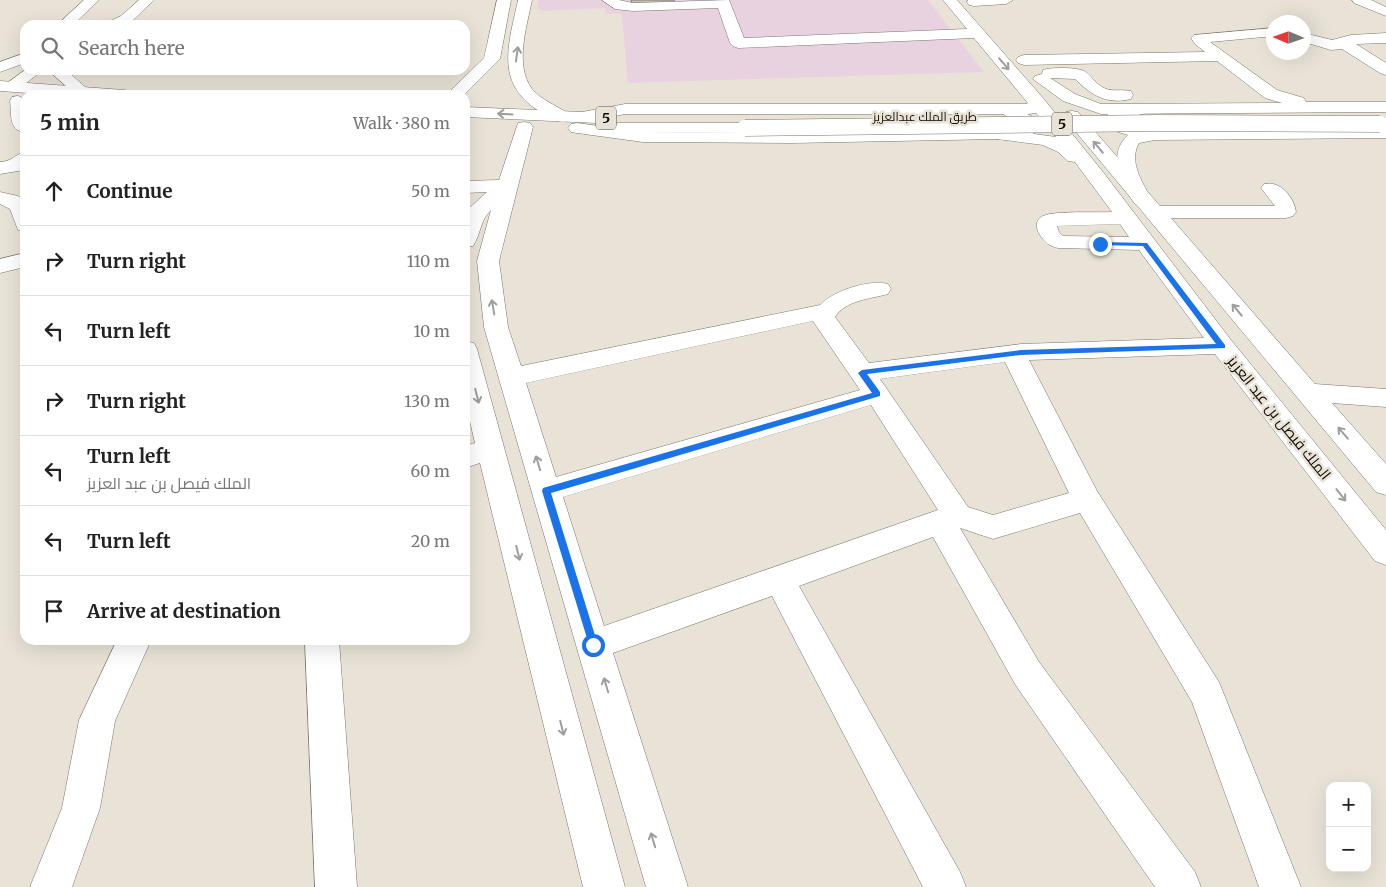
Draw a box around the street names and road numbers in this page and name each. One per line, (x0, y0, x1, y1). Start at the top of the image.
road number: 5 (596, 106, 616, 130)
street label: طريق الملك عبدالعزيز (872, 109, 977, 124)
road number: 5 (1052, 112, 1072, 136)
street label: الملك فيصل بن عبد العزيز (1222, 351, 1335, 484)

